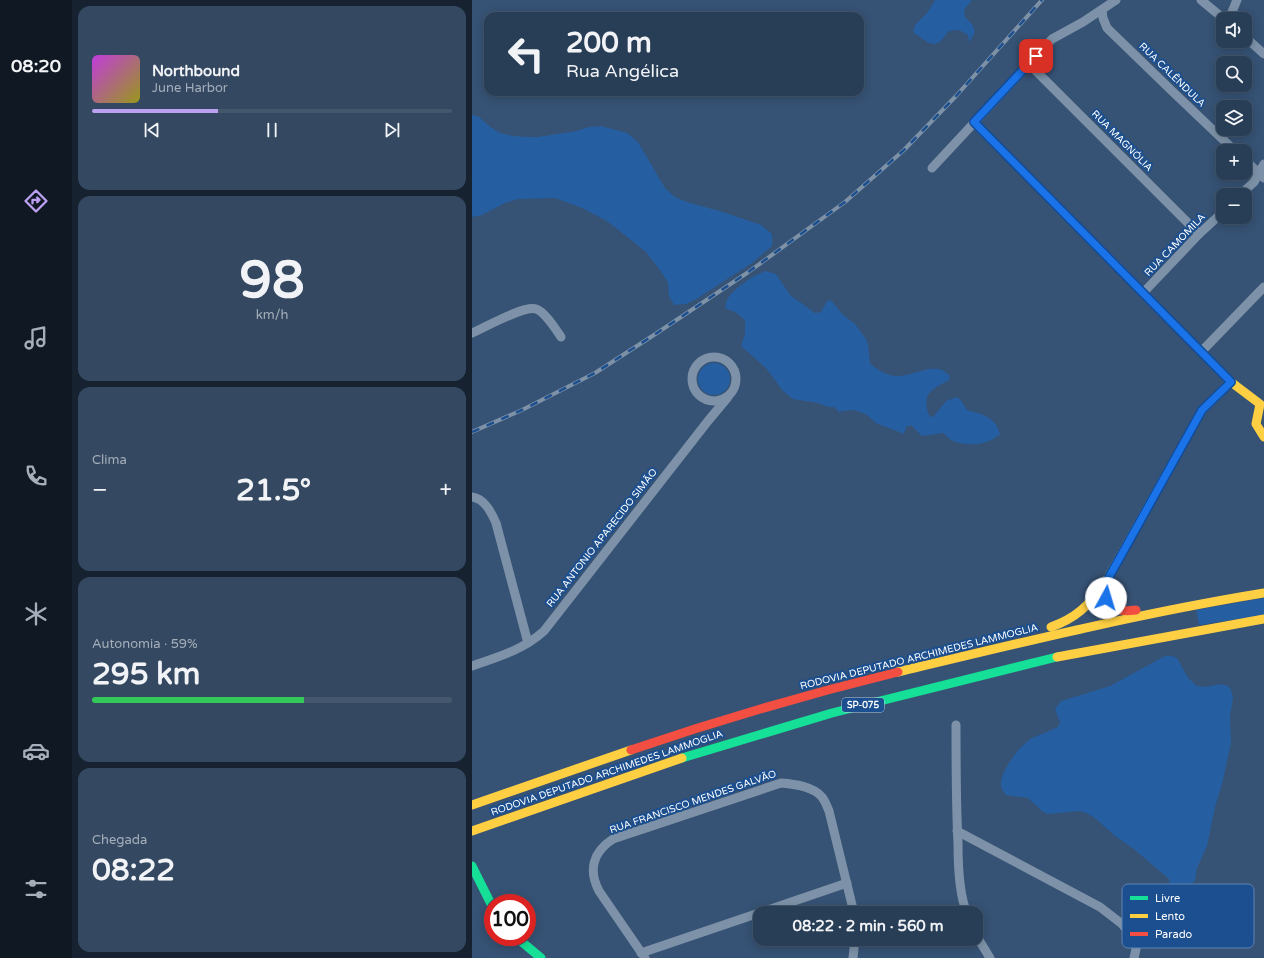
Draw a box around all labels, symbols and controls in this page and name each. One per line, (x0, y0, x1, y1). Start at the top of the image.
map controls (1216, 12, 1252, 224)
button: sound (1216, 12, 1252, 48)
text: 200 m (566, 26, 652, 60)
icon: left (500, 28, 552, 80)
pin (1019, 39, 1053, 73)
street label: RUA CALÊNDULA (1136, 40, 1208, 110)
icon: arrive (1025, 45, 1047, 67)
text: 08:20 (11, 55, 61, 77)
button: search (1216, 56, 1252, 92)
text: Rua Angélica (566, 60, 679, 82)
text: Northbound (152, 62, 240, 80)
text: June Harbor (152, 80, 228, 96)
button: layers (1216, 100, 1252, 136)
street label: RUA MAGNÓLIA (1089, 108, 1155, 174)
icon: previous (141, 119, 163, 141)
icon: pause (261, 119, 283, 141)
icon: next (381, 119, 403, 141)
button: + (1216, 144, 1252, 180)
icon: directions (22, 187, 50, 215)
button: − (1216, 188, 1252, 224)
street label: RUA CAMOMILA (1142, 211, 1208, 279)
text: 98 (239, 249, 305, 312)
text: km/h (256, 307, 288, 323)
icon: music (22, 324, 50, 352)
text: Clima (92, 452, 127, 468)
icon: phone (22, 462, 50, 490)
street label: RUA ANTONIO APARECIDO SIMÃO (544, 466, 660, 610)
text: 21.5° (236, 472, 311, 509)
text: − (92, 477, 108, 503)
text: + (440, 477, 452, 503)
position arrow (1085, 577, 1127, 619)
icon: climate (22, 600, 50, 628)
street label: RODOVIA DEPUTADO ARCHIMEDES LAMMOGLIA (799, 622, 1039, 692)
text: Autonomia · 59% (92, 636, 198, 652)
text: 295 km (92, 656, 200, 693)
road number: SP-075 (842, 698, 884, 712)
street label: RODOVIA DEPUTADO ARCHIMEDES LAMMOGLIA (489, 728, 725, 818)
icon: car (22, 737, 50, 765)
street label: RUA FRANCISCO MENDES GALVÃO (608, 768, 778, 836)
text: Chegada (92, 832, 147, 848)
text: 08:22 (92, 852, 175, 889)
icon: filters (22, 875, 50, 903)
legend (1122, 884, 1254, 948)
text: Livre (1155, 892, 1180, 905)
speed limit sign: 100 (484, 894, 536, 946)
text: Lento (1155, 910, 1185, 923)
text: 08:22 · 2 min · 560 m (793, 917, 943, 935)
text: Parado (1155, 928, 1193, 941)

